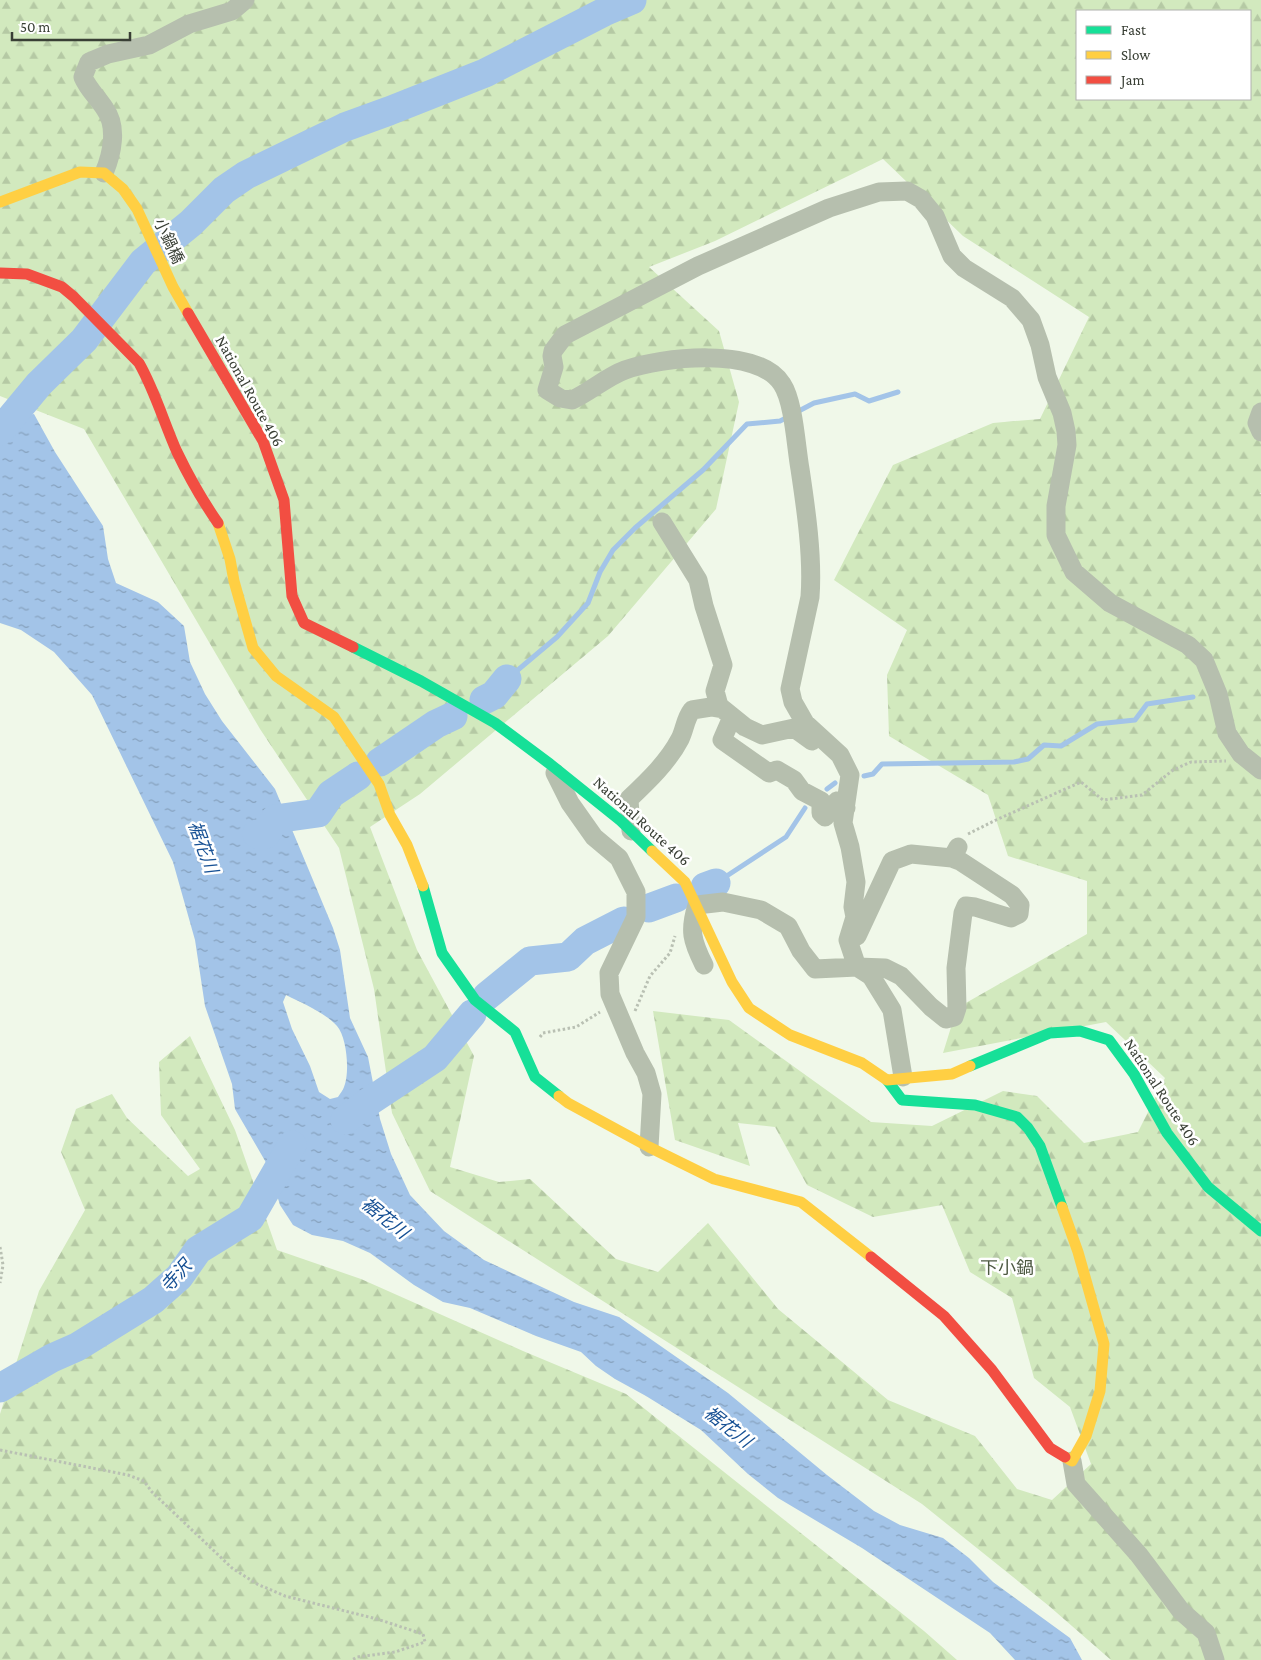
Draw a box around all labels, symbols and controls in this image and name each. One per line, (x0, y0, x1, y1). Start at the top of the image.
scale bar (12, 10, 130, 42)
legend (1076, 10, 1251, 100)
text: 50 m (20, 19, 50, 35)
text: Fast (1121, 22, 1147, 38)
text: Slow (1121, 47, 1151, 63)
text: Jam (1119, 72, 1144, 89)
street label: 小鍋橋 (151, 216, 187, 266)
street label: National Route 406 (212, 333, 288, 449)
street label: National Route 406 (590, 773, 694, 869)
water label: 裾花川 (184, 818, 222, 878)
street label: National Route 406 (1121, 1035, 1203, 1149)
water label: 裾花川 (358, 1193, 414, 1244)
water label: 寺沢 (157, 1254, 197, 1296)
district label: 下小鍋 (980, 1258, 1034, 1278)
water label: 裾花川 (701, 1402, 757, 1453)

